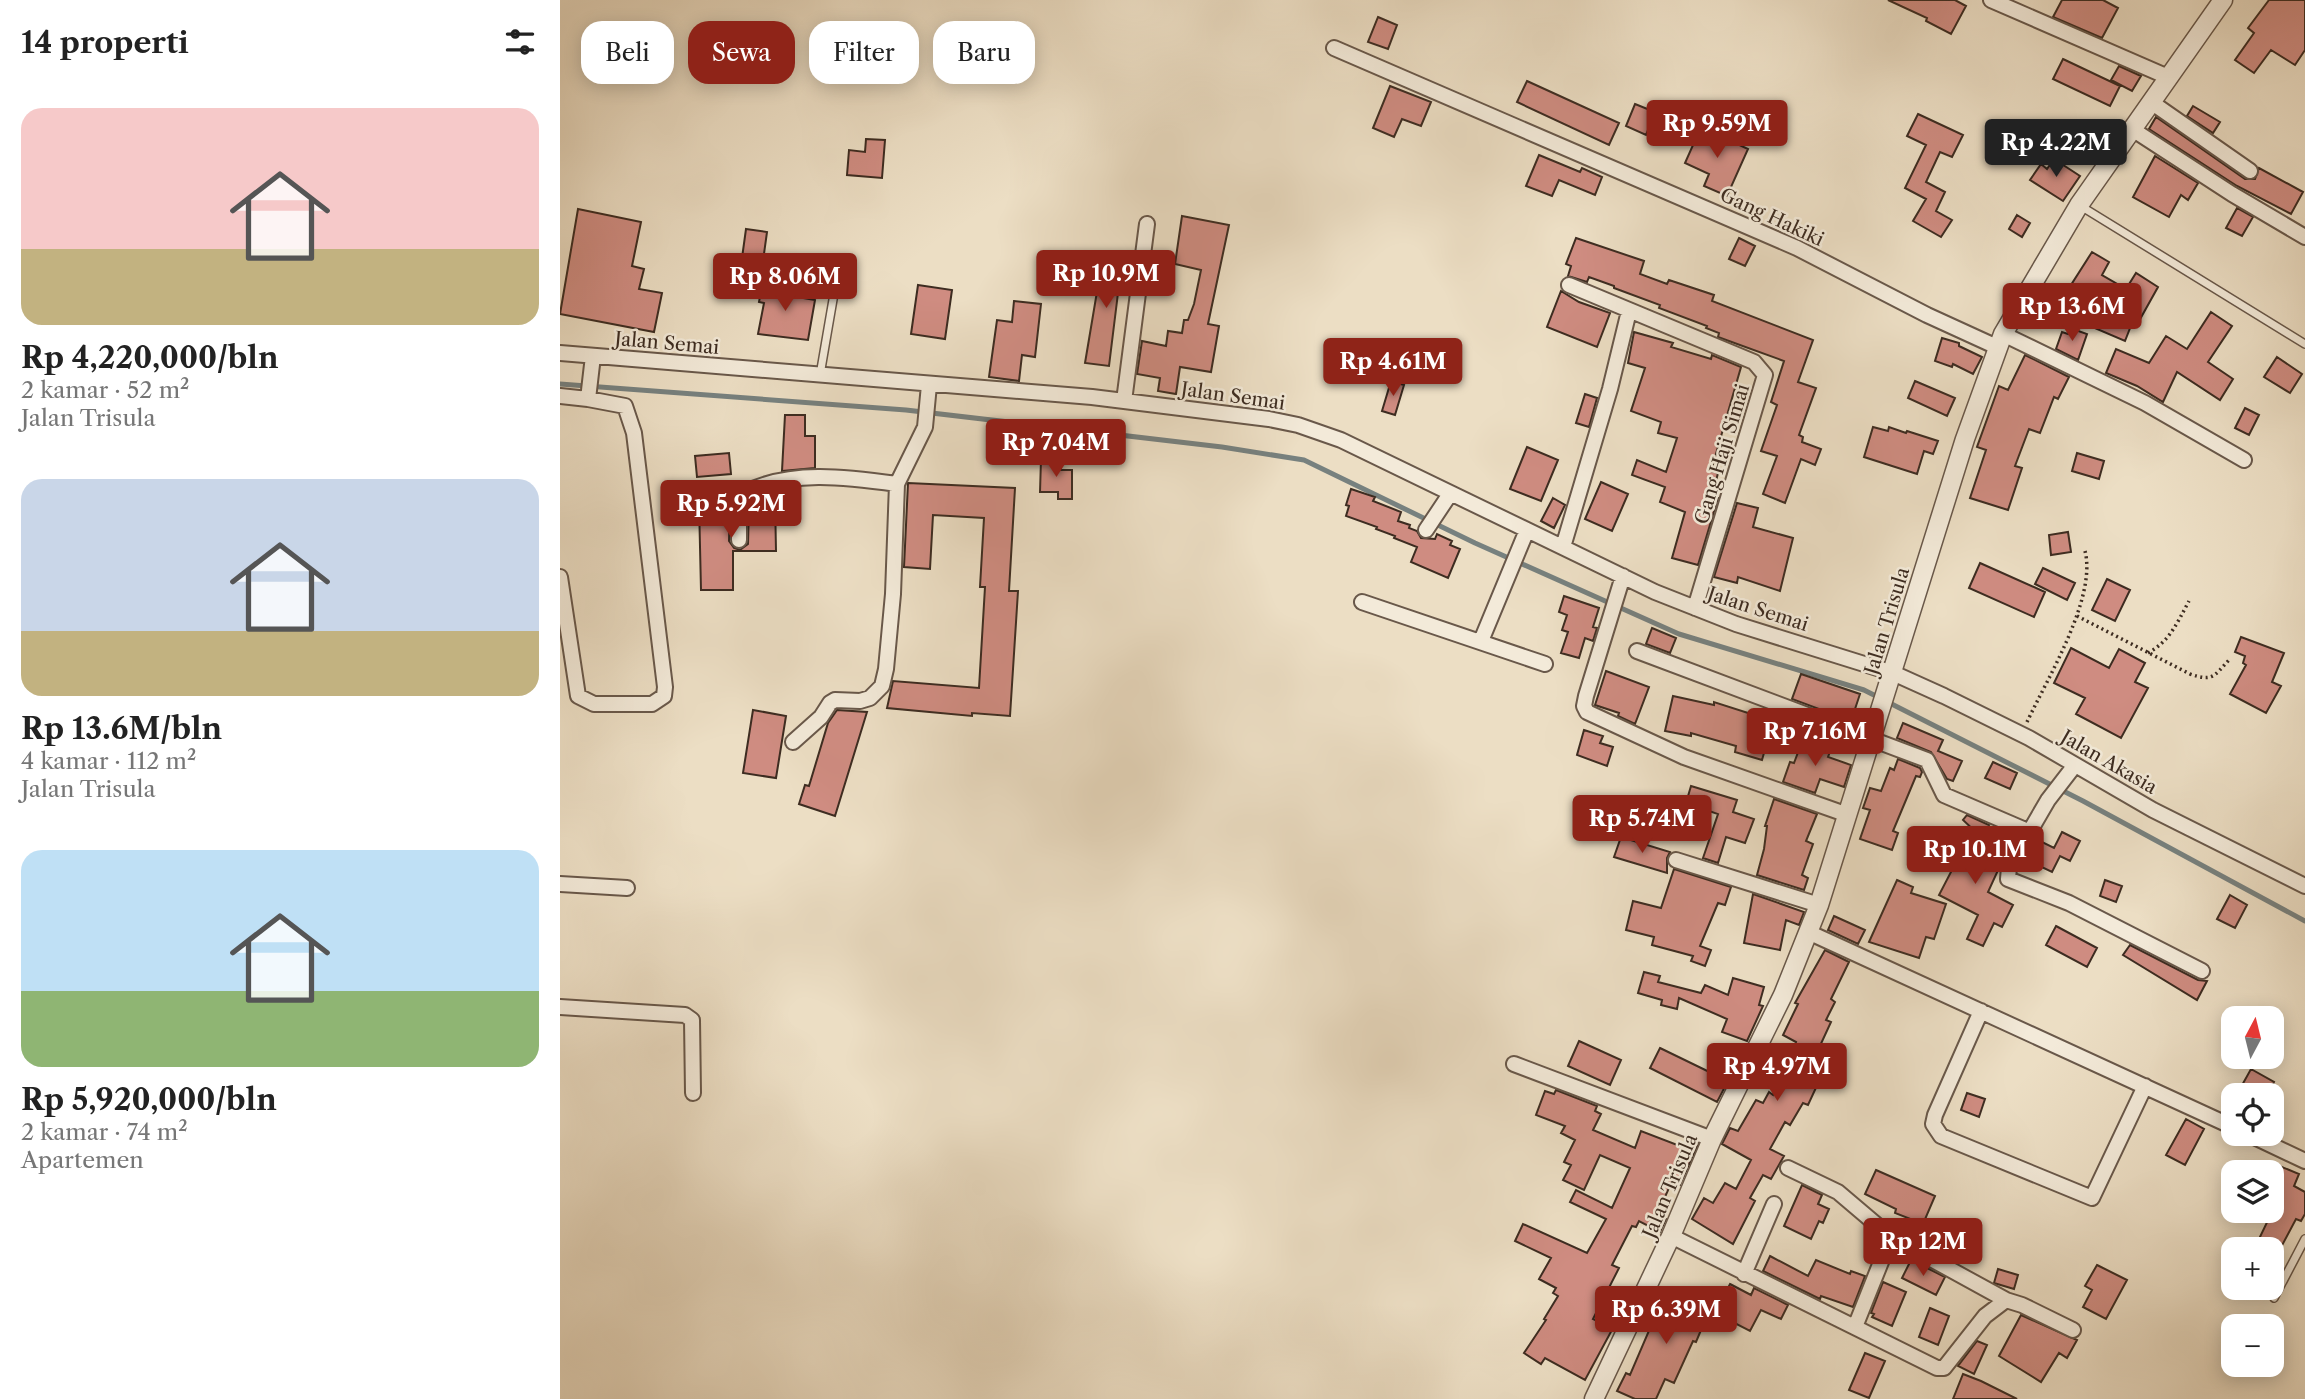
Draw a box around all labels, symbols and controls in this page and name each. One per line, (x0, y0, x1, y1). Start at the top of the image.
chip: Beli (581, 21, 674, 84)
chip: Sewa (688, 21, 795, 84)
chip: Filter (809, 21, 919, 84)
chip: Baru (933, 21, 1035, 84)
icon: filters (501, 23, 539, 61)
text: 14 properti (21, 24, 189, 61)
pin: Rp 9.59M (1645, 100, 1789, 160)
text: Rp 9.59M (1663, 109, 1771, 137)
pin: Rp 4.22M (1984, 120, 2128, 179)
text: Rp 4.22M (2001, 128, 2111, 156)
icon: home (217, 153, 343, 279)
street label: Gang Hakiki (1716, 183, 1828, 251)
pin: Rp 10.9M (1034, 250, 1178, 310)
pin: Rp 8.06M (713, 254, 857, 313)
text: Rp 10.9M (1052, 259, 1160, 287)
text: Rp 8.06M (729, 262, 841, 290)
pin: Rp 13.6M (2000, 284, 2144, 343)
text: Rp 13.6M (2019, 292, 2125, 320)
street label: Jalan Semai (611, 327, 720, 359)
pin: Rp 4.61M (1321, 338, 1465, 398)
text: Rp 4,220,000/bln (21, 339, 279, 376)
text: Rp 4.61M (1339, 347, 1447, 375)
text: 2 kamar · 52 m² (21, 376, 189, 404)
street label: Jalan Semai (1177, 377, 1287, 415)
street label: Gang Haji Simai (1690, 381, 1754, 527)
text: Jalan Trisula (21, 404, 156, 432)
pin: Rp 7.04M (984, 420, 1128, 479)
text: Rp 7.04M (1002, 428, 1110, 456)
pin: Rp 5.92M (659, 480, 803, 540)
text: Rp 5.92M (676, 489, 786, 517)
icon: home (217, 524, 343, 650)
street label: Jalan Trisula (1859, 565, 1914, 680)
street label: Jalan Semai (1702, 581, 1812, 636)
pin: Rp 7.16M (1743, 708, 1887, 768)
text: Rp 13.6M/bln (21, 710, 222, 747)
text: Rp 7.16M (1763, 717, 1867, 745)
street label: Jalan Akasia (2054, 724, 2161, 799)
text: 4 kamar · 112 m² (21, 747, 196, 775)
text: Jalan Trisula (21, 775, 156, 803)
pin: Rp 5.74M (1570, 796, 1714, 855)
text: Rp 5.74M (1589, 804, 1695, 832)
pin: Rp 10.1M (1903, 826, 2047, 886)
text: Rp 10.1M (1923, 835, 2027, 863)
icon: home (217, 895, 343, 1021)
north arrow (2221, 1006, 2284, 1069)
map controls (2221, 1006, 2284, 1377)
pin: Rp 4.97M (1705, 1044, 1849, 1103)
text: Rp 4.97M (1723, 1052, 1831, 1080)
text: Rp 5,920,000/bln (21, 1081, 277, 1118)
button: locate (2221, 1083, 2284, 1146)
text: 2 kamar · 74 m² (21, 1118, 188, 1146)
street label: Jalan Trisula (1637, 1130, 1702, 1244)
text: Apartemen (21, 1146, 144, 1174)
button: layers (2221, 1160, 2284, 1223)
pin: Rp 12M (1866, 1218, 1980, 1278)
text: Rp 12M (1879, 1227, 1967, 1255)
button: + (2221, 1237, 2284, 1300)
pin: Rp 6.39M (1594, 1286, 1738, 1346)
text: Rp 6.39M (1611, 1295, 1721, 1323)
button: − (2221, 1314, 2284, 1377)

